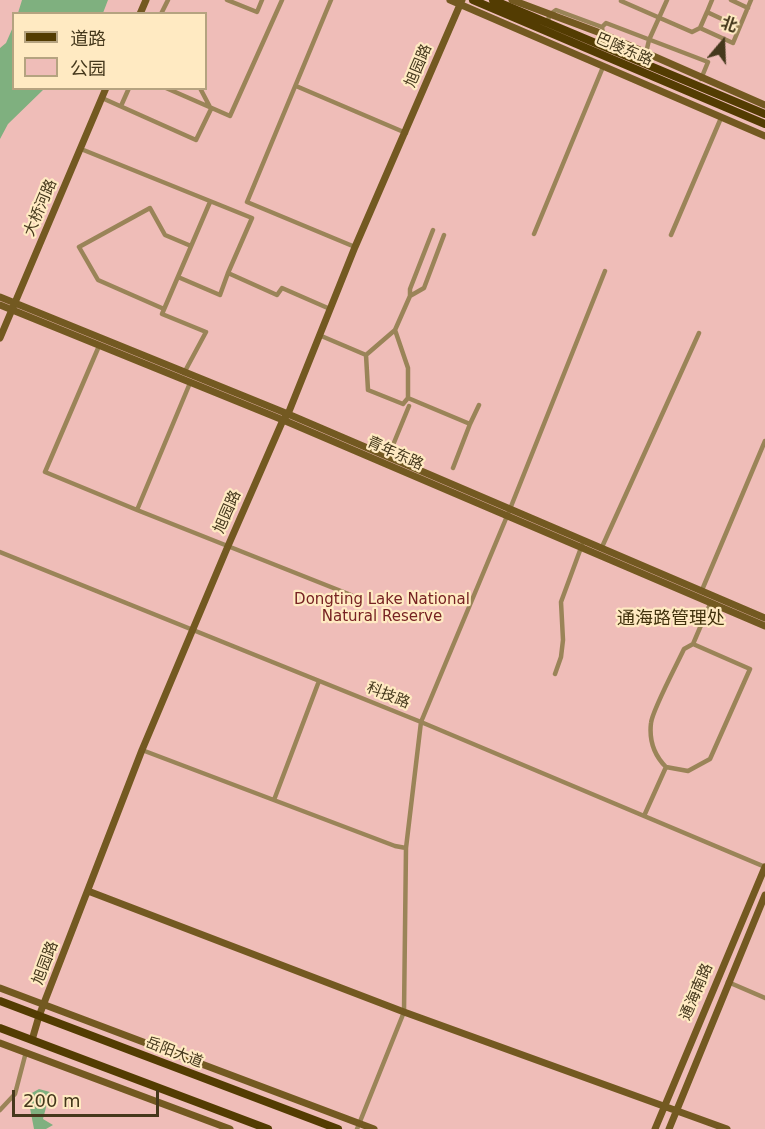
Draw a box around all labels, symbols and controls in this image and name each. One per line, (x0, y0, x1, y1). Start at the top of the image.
legend (12, 12, 207, 90)
north arrow (693, 12, 753, 72)
text: 北 (718, 13, 740, 36)
text: 道路 (70, 28, 106, 49)
street label: 巴陵东路 (593, 30, 655, 70)
street label: 旭园路 (402, 42, 436, 90)
text: 公园 (70, 58, 106, 79)
street label: 大桥河路 (21, 177, 61, 239)
street label: 青年东路 (364, 434, 426, 474)
street label: 旭园路 (211, 488, 245, 536)
park label: Dongting Lake National Natural Reserve (294, 591, 470, 626)
district label: 通海路管理处 (617, 608, 725, 630)
street label: 科技路 (364, 679, 412, 713)
street label: 旭园路 (30, 939, 62, 987)
street label: 通海南路 (677, 961, 717, 1023)
street label: 岳阳大道 (143, 1034, 205, 1072)
scale bar (15, 1078, 162, 1116)
text: 200 m (23, 1090, 81, 1111)

